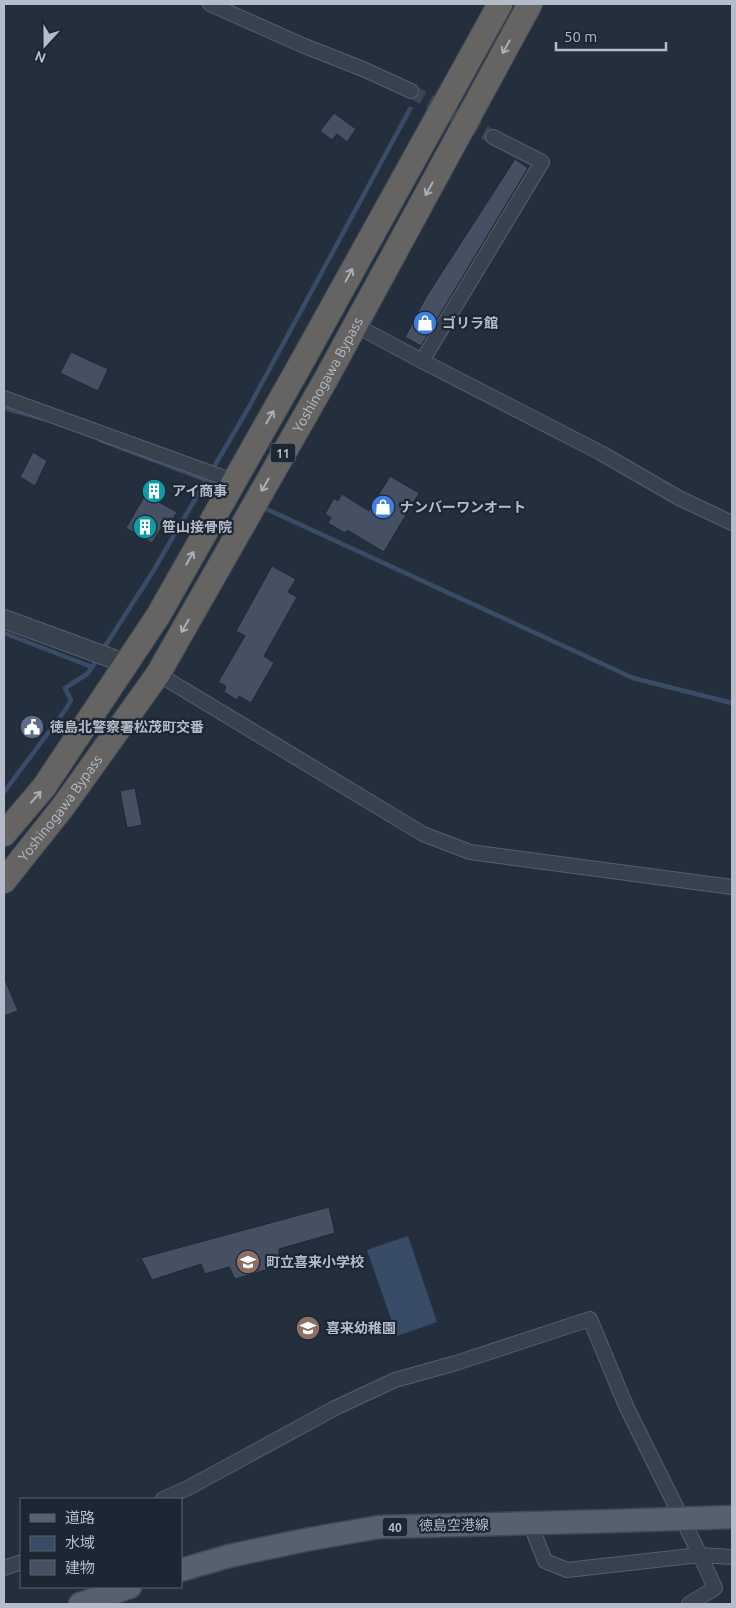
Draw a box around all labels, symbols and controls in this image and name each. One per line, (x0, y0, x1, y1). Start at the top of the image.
north arrow (20, 20, 70, 70)
scale bar (556, 20, 666, 52)
text: 50 m (564, 28, 597, 45)
one-way arrow (501, 39, 511, 53)
text: N (33, 48, 48, 66)
one-way arrow (424, 182, 434, 197)
one-way arrow (345, 268, 354, 283)
shop icon: ゴリラ館 (412, 310, 438, 336)
street label: Yoshinogawa Bypass (289, 315, 366, 435)
place label: ゴリラ館 (442, 315, 498, 331)
one-way arrow (266, 410, 276, 425)
road number: 11 (270, 443, 296, 462)
one-way arrow (260, 477, 270, 491)
building icon: アイ商事 (141, 478, 167, 504)
place label: アイ商事 (172, 483, 227, 499)
shop icon: ナンバーワンオート (370, 494, 396, 520)
place label: ナンバーワンオート (400, 499, 526, 515)
building icon: 笹山接骨院 (132, 514, 158, 540)
place label: 笹山接骨院 (162, 519, 232, 535)
one-way arrow (185, 551, 195, 566)
one-way arrow (180, 618, 190, 633)
public building icon: 徳島北警察署松茂町交番 (19, 714, 45, 740)
place label: 徳島北警察署松茂町交番 (50, 719, 204, 735)
street label: Yoshinogawa Bypass (15, 752, 105, 864)
one-way arrow (30, 791, 41, 804)
school or university icon: 町立喜来小学校 (235, 1249, 261, 1275)
place label: 町立喜来小学校 (266, 1254, 364, 1270)
school or university icon: 喜来幼稚園 (295, 1315, 321, 1341)
place label: 喜来幼稚園 (326, 1320, 396, 1336)
legend (20, 1498, 182, 1588)
text: 道路 (65, 1509, 95, 1526)
street label: 徳島空港線 (419, 1516, 489, 1534)
road number: 40 (382, 1518, 408, 1536)
text: 水域 (65, 1534, 95, 1551)
text: 建物 (65, 1559, 95, 1576)

